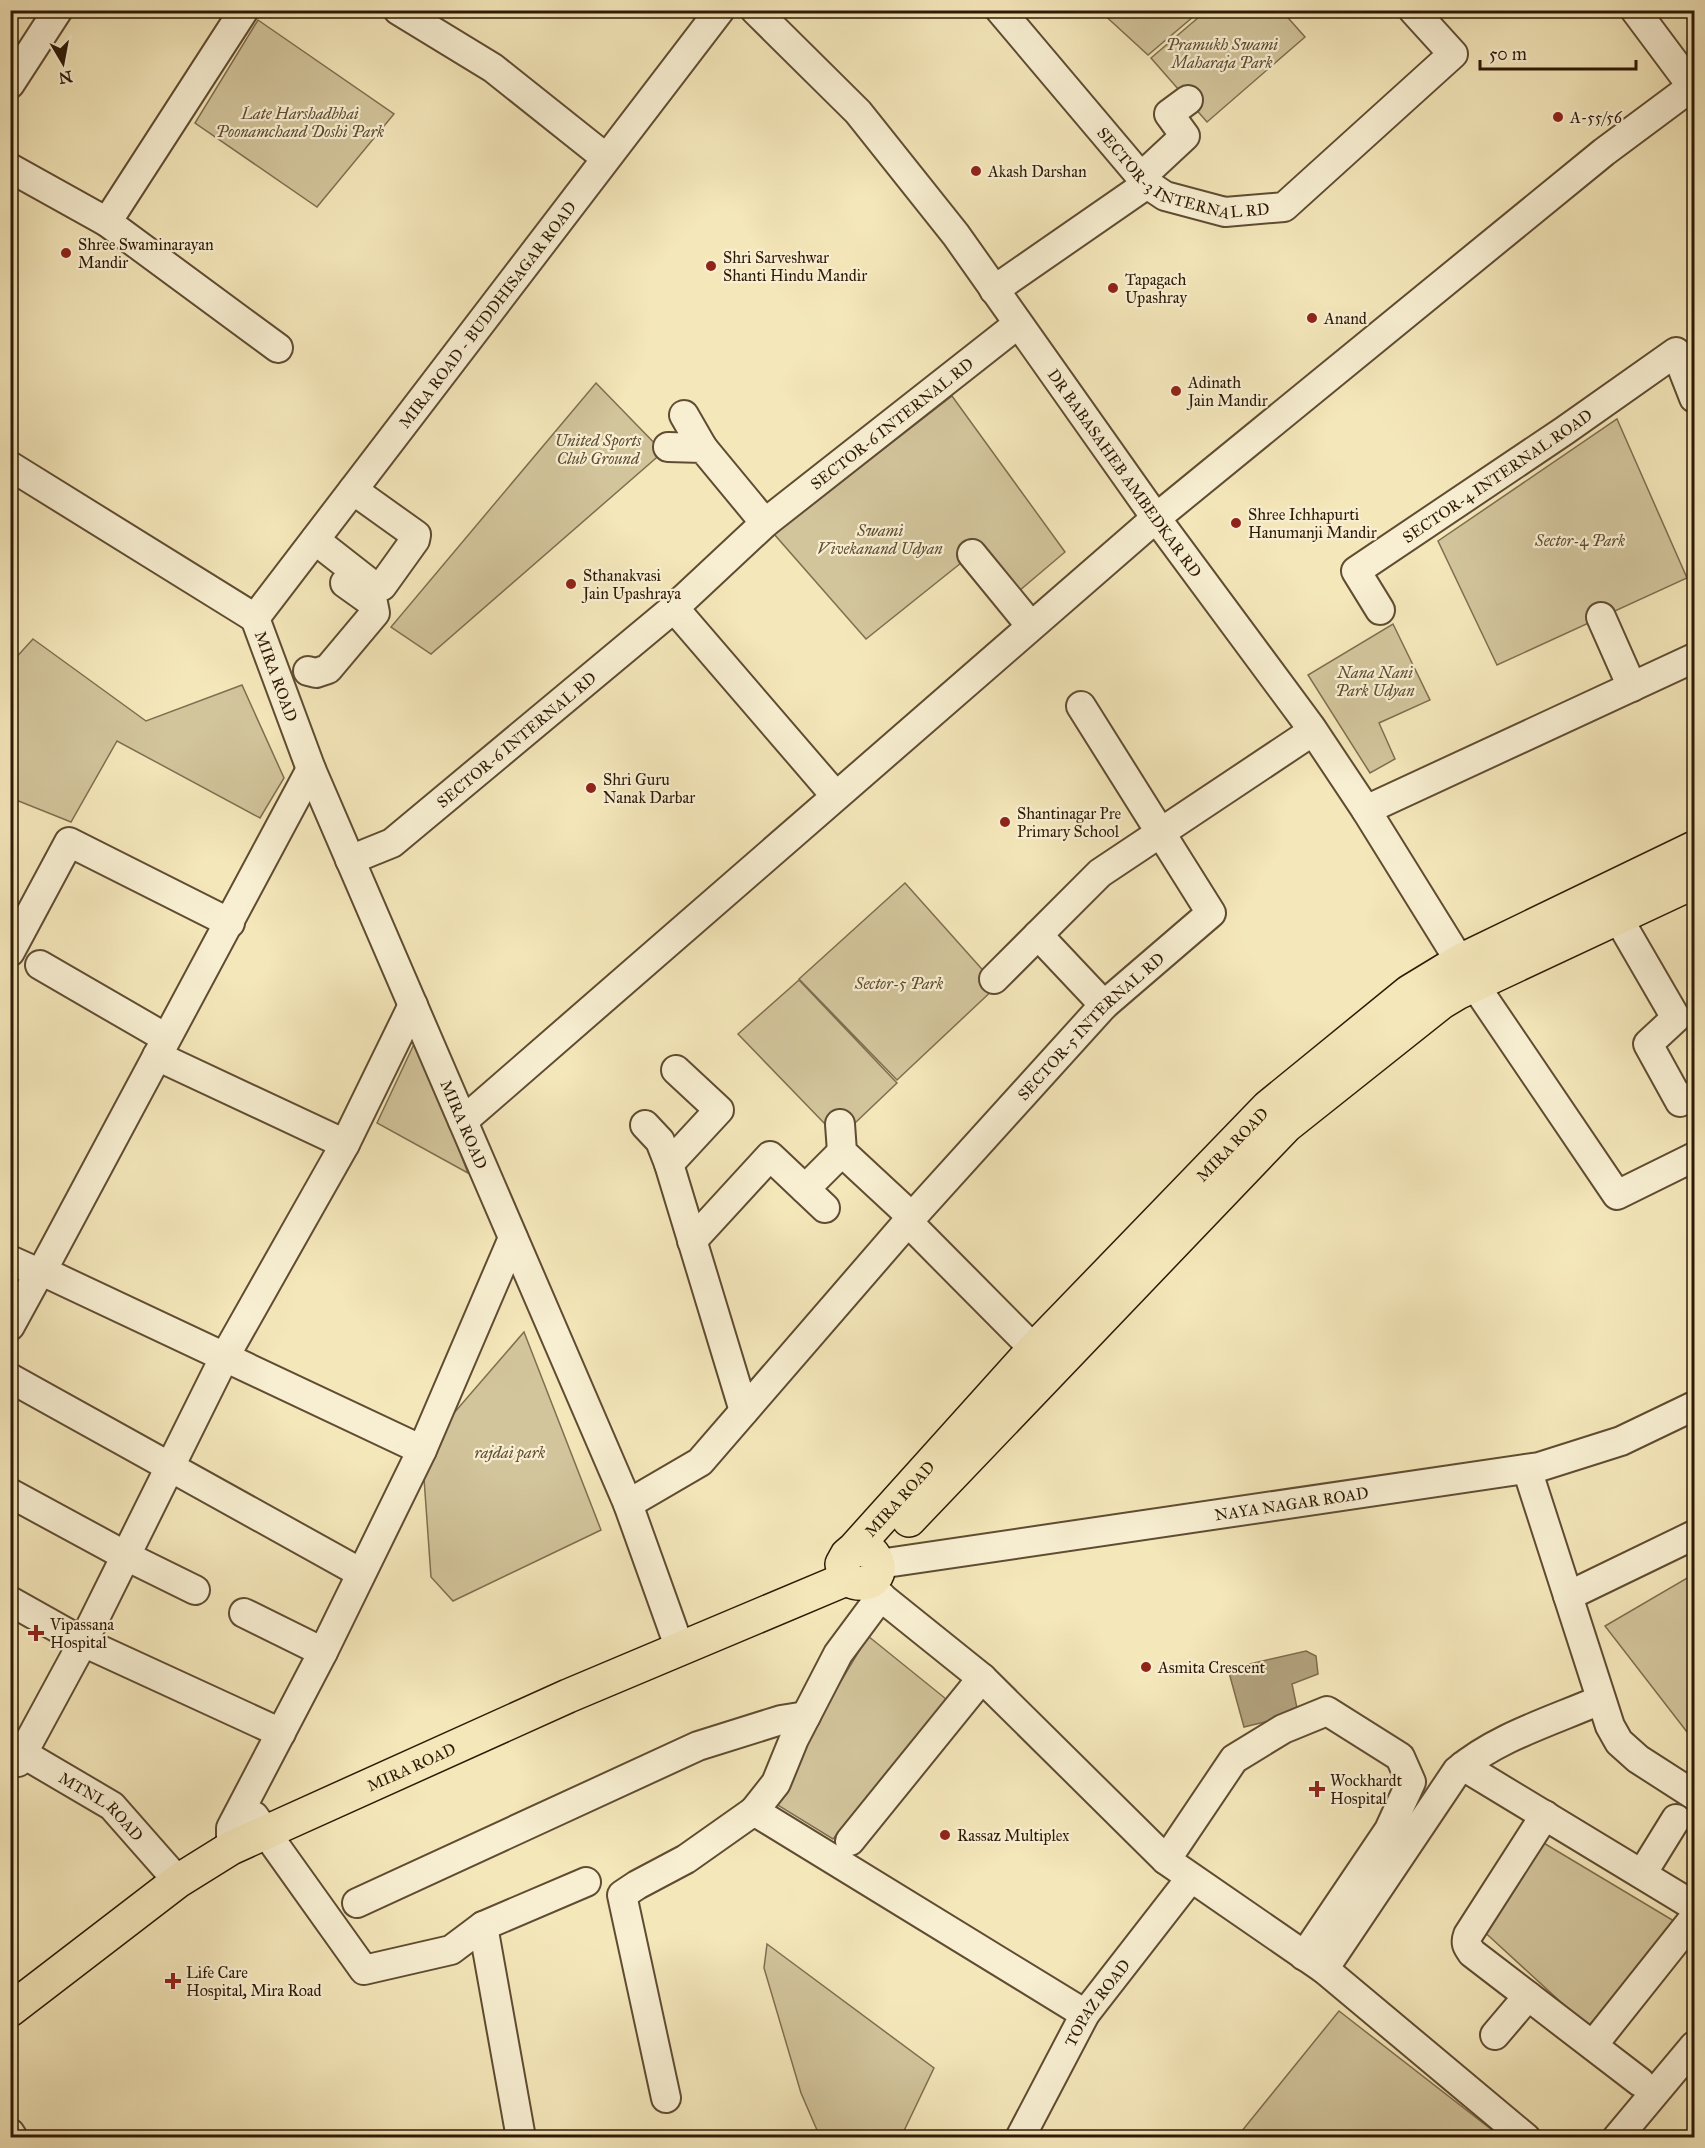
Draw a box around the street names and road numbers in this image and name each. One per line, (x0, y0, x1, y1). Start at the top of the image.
street label: SECTOR-3 INTERNAL RD (1093, 123, 1270, 223)
street label: MIRA ROAD - BUDDHISAGAR ROAD (395, 198, 580, 432)
street label: SECTOR-6 INTERNAL RD (807, 354, 977, 494)
street label: DR BABASAHEB AMBEDKAR RD (1044, 365, 1206, 581)
street label: SECTOR-4 INTERNAL ROAD (1399, 405, 1596, 547)
street label: MIRA ROAD (251, 628, 302, 724)
street label: SECTOR-6 INTERNAL RD (433, 668, 600, 812)
street label: SECTOR-5 INTERNAL RD (1014, 949, 1168, 1104)
street label: MIRA ROAD (436, 1077, 491, 1172)
street label: MIRA ROAD (1192, 1104, 1272, 1185)
street label: MIRA ROAD (861, 1457, 939, 1541)
street label: NAYA NAGAR ROAD (1213, 1483, 1370, 1525)
street label: MIRA ROAD (364, 1739, 459, 1795)
street label: MTNL ROAD (55, 1768, 147, 1845)
street label: TOPAZ ROAD (1061, 1955, 1134, 2050)

